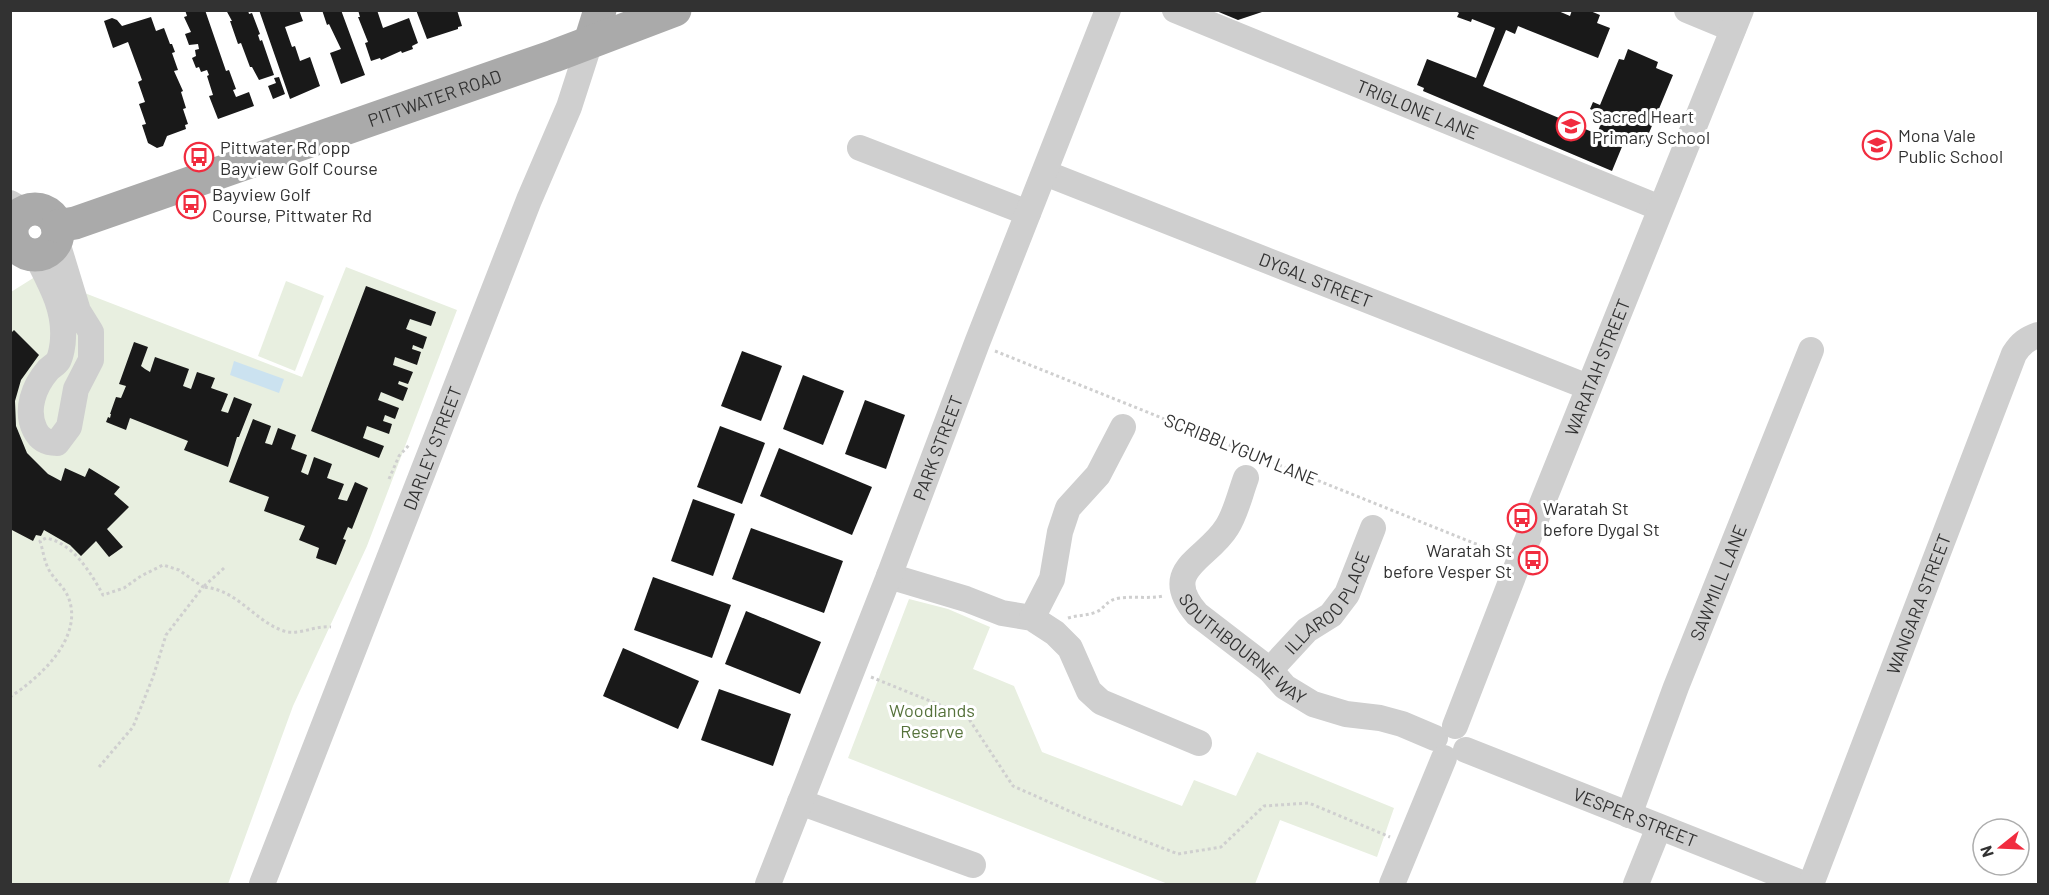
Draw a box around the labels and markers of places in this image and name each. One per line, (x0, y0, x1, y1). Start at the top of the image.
place label: Sacred Heart Primary School (1592, 105, 1710, 148)
school or university icon: Sacred Heart Primary School (1555, 110, 1587, 142)
place label: Mona Vale Public School (1898, 124, 2003, 167)
school or university icon: Mona Vale Public School (1861, 129, 1893, 161)
place label: Pittwater Rd opp Bayview Golf Course (220, 136, 378, 179)
bus stop icon: Pittwater Rd opp Bayview Golf Course (183, 141, 215, 173)
place label: Bayview Golf Course, Pittwater Rd (212, 183, 372, 226)
bus stop icon: Bayview Golf Course, Pittwater Rd (175, 188, 207, 220)
place label: Waratah St before Dygal St (1543, 497, 1660, 540)
bus stop icon: Waratah St before Dygal St (1506, 502, 1538, 534)
place label: Waratah St before Vesper St (1383, 539, 1512, 582)
bus stop icon: Waratah St before Vesper St (1517, 544, 1549, 576)

